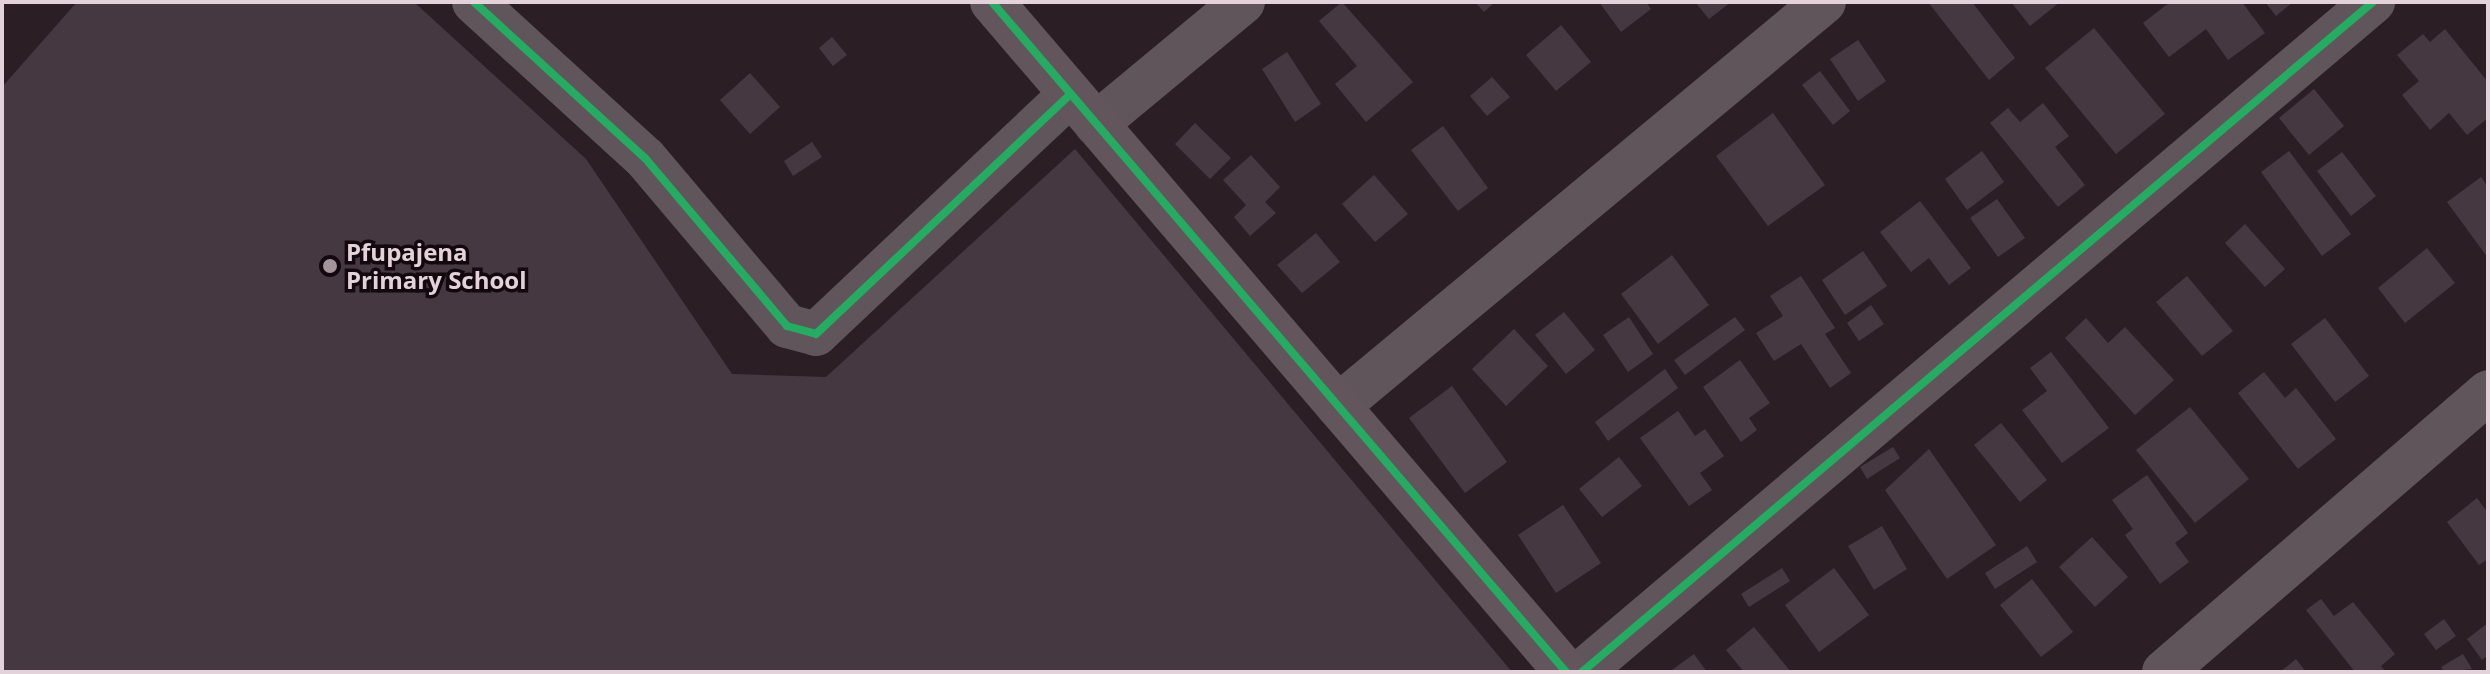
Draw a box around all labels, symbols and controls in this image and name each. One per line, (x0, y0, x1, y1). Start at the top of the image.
place label: Pfupajena Primary School (346, 238, 527, 294)
marker: Pfupajena Primary School (321, 257, 339, 275)

